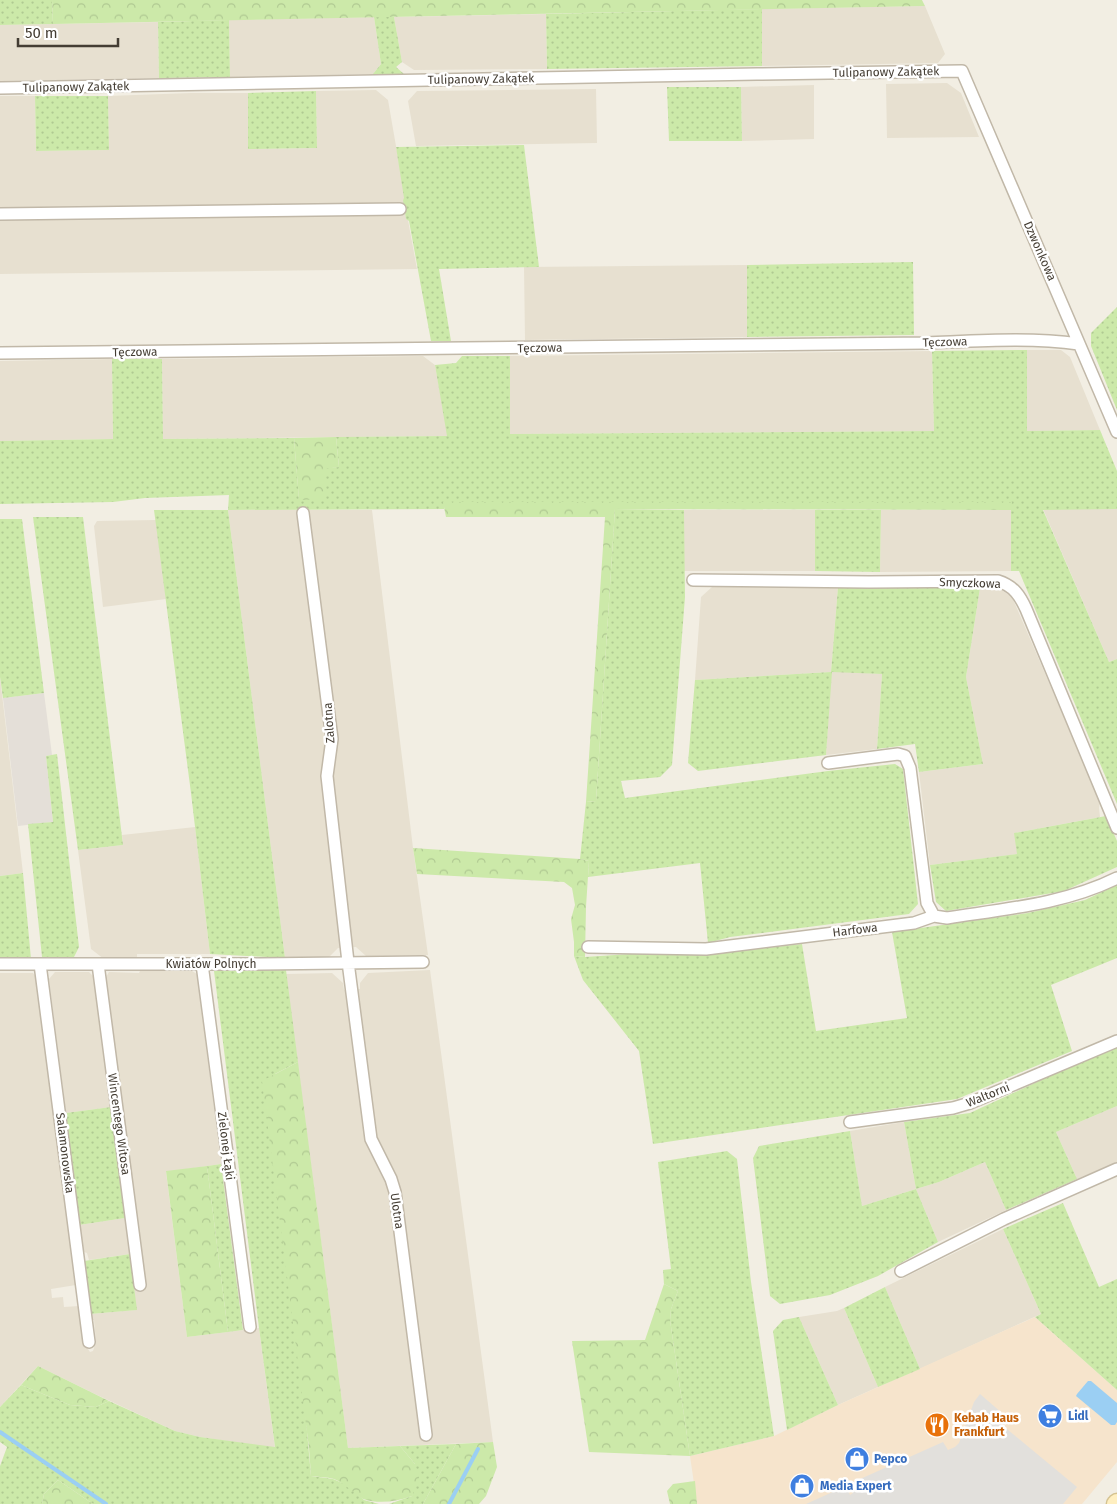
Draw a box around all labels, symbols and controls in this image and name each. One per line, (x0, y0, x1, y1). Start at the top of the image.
scale bar (18, 15, 118, 47)
text: 50 m (25, 24, 58, 42)
street label: Tulipanowy Zakątek (832, 64, 940, 80)
street label: Tulipanowy Zakątek (427, 71, 535, 87)
street label: Tulipanowy Zakątek (22, 79, 130, 95)
street label: Dzwonkowa (1021, 219, 1059, 283)
street label: Tęczowa (922, 334, 968, 350)
street label: Tęczowa (517, 341, 563, 355)
street label: Tęczowa (112, 345, 158, 359)
street label: Smyczkowa (939, 575, 1001, 591)
street label: Zalotna (321, 702, 337, 744)
street label: Harfowa (832, 920, 878, 940)
street label: Kwiatów Polnych (165, 957, 257, 971)
street label: Wincentego Witosa (105, 1072, 133, 1176)
street label: Waltorni (964, 1080, 1012, 1110)
street label: Zielonej Łąki (215, 1111, 237, 1181)
street label: Salamonowska (53, 1112, 77, 1194)
street label: Ulotna (388, 1192, 406, 1230)
supermarket icon: Lidl (1037, 1403, 1063, 1429)
place label: Lidl (1068, 1409, 1089, 1423)
place label: Kebab Haus Frankfurt (954, 1411, 1019, 1439)
restaurant icon: Kebab Haus Frankfurt (924, 1412, 950, 1438)
shop icon: Pepco (844, 1446, 870, 1472)
place label: Pepco (874, 1452, 907, 1466)
shop icon: Media Expert (789, 1473, 815, 1499)
place label: Media Expert (820, 1479, 892, 1493)

